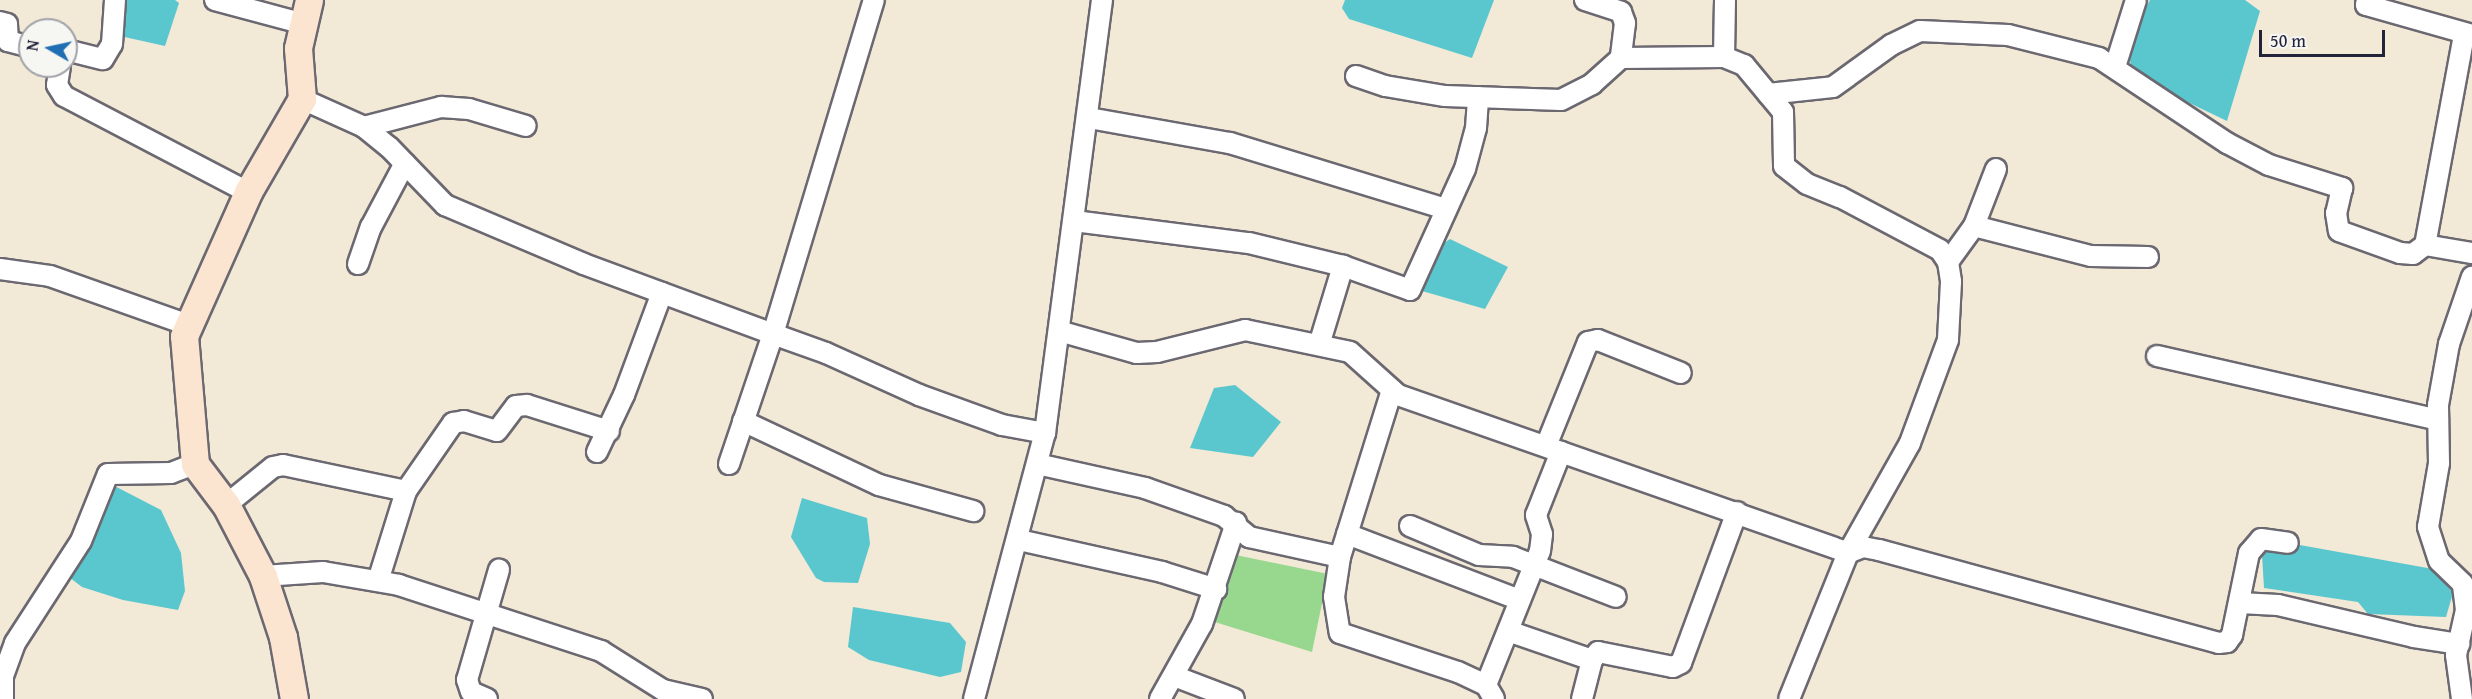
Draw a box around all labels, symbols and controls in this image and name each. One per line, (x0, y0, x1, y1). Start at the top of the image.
north arrow (18, 18, 78, 78)
scale bar (2262, 18, 2388, 56)
text: 50 m (2270, 27, 2306, 54)
text: N (20, 38, 45, 53)

